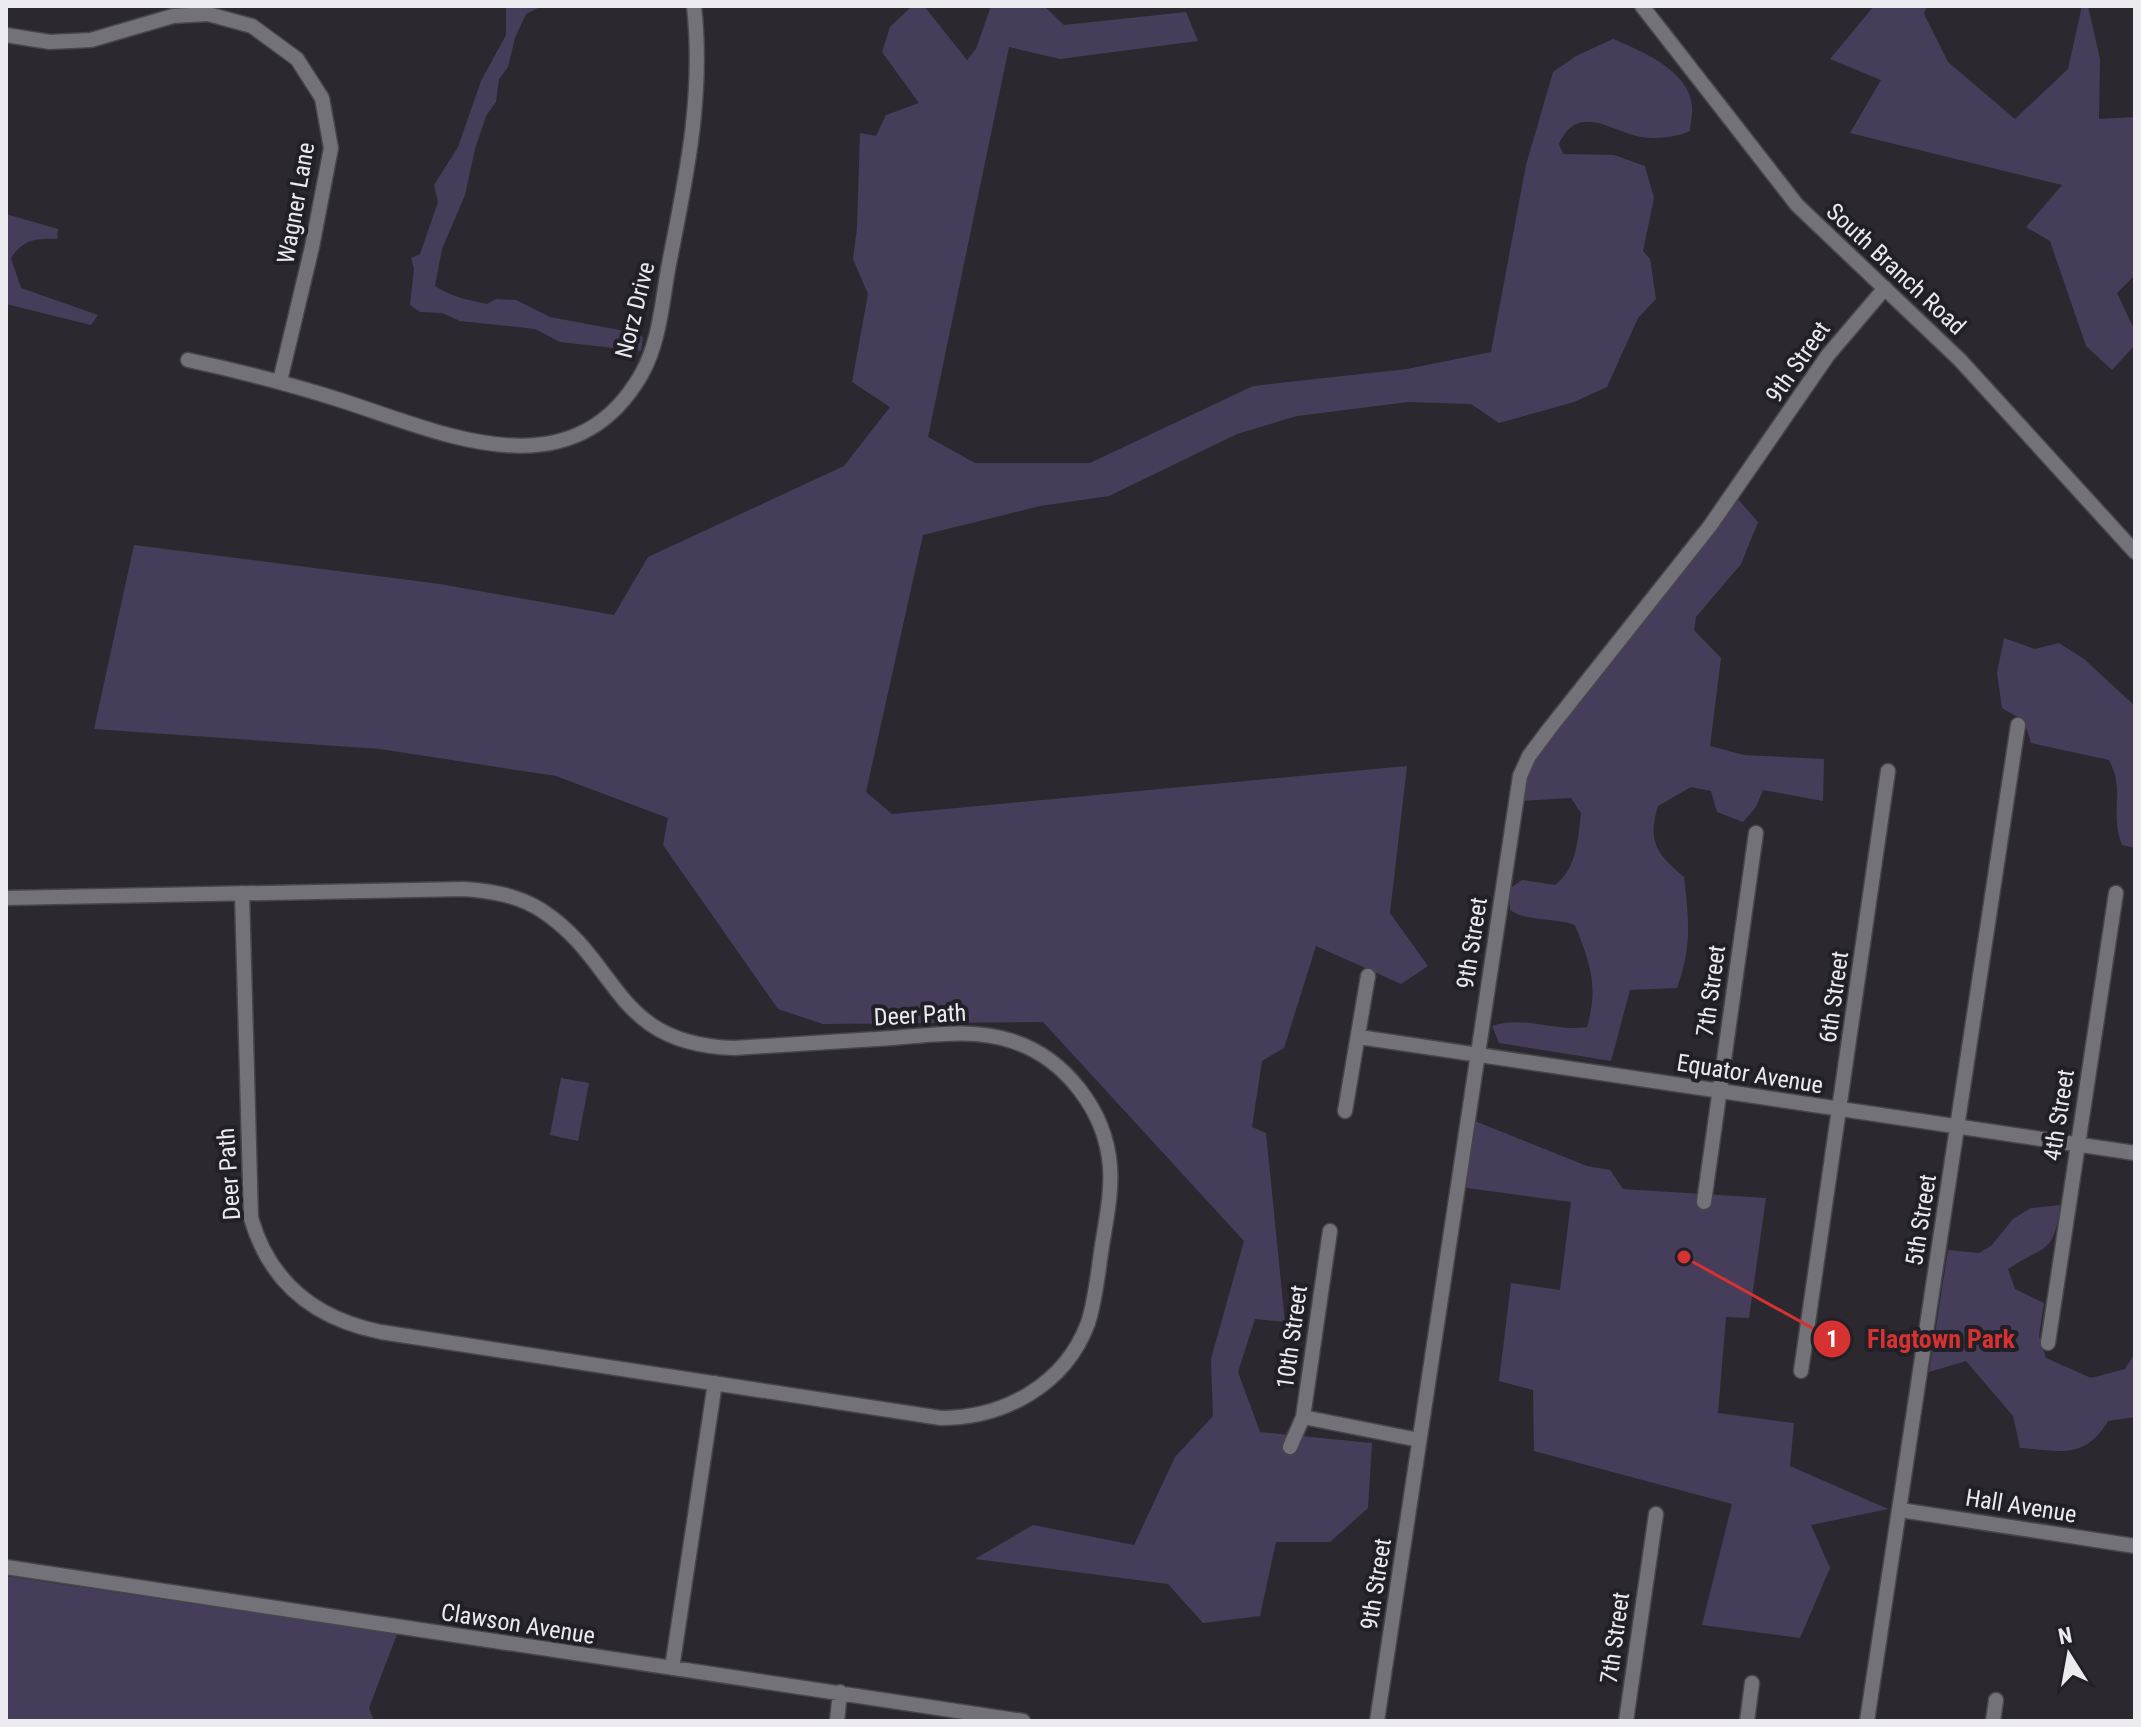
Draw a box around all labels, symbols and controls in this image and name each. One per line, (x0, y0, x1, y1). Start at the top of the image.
street label: Wagner Lane (272, 140, 320, 266)
street label: South Branch Road (1821, 197, 1971, 341)
street label: Norz Drive (610, 259, 660, 361)
street label: 9th Street (1760, 316, 1836, 408)
street label: 9th Street (1451, 895, 1493, 991)
street label: 7th Street (1691, 943, 1731, 1039)
street label: 6th Street (1814, 949, 1854, 1045)
street label: Deer Path (873, 999, 967, 1031)
street label: Equator Avenue (1675, 1049, 1825, 1099)
street label: 4th Street (2038, 1067, 2080, 1163)
street label: Deer Path (212, 1127, 246, 1221)
street label: 5th Street (1900, 1172, 1942, 1268)
street label: 10th Street (1271, 1283, 1313, 1391)
callout: Flagtown Park (1812, 1314, 2031, 1364)
text: Flagtown Park (1867, 1324, 2016, 1354)
text: 1 (1826, 1325, 1838, 1353)
street label: Hall Avenue (1963, 1483, 2079, 1529)
street label: 9th Street (1355, 1536, 1397, 1632)
street label: 7th Street (1595, 1590, 1635, 1686)
street label: Clawson Avenue (439, 1598, 597, 1650)
north arrow (2029, 1615, 2109, 1695)
text: N (2056, 1622, 2074, 1649)

